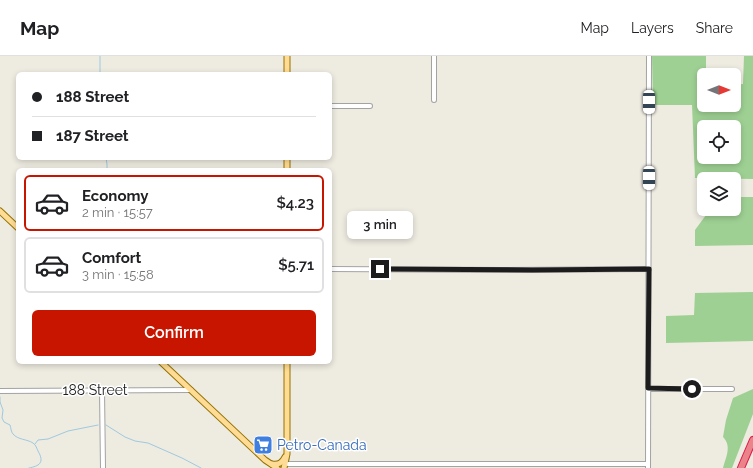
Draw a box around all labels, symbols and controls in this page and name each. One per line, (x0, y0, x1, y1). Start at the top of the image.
text: Map (20, 17, 59, 39)
text: Map (581, 20, 609, 36)
text: Layers (631, 20, 674, 36)
text: Share (696, 20, 733, 36)
north arrow (697, 68, 741, 112)
map controls (697, 68, 741, 216)
text: 188 Street (56, 88, 129, 106)
car (643, 90, 655, 114)
button: locate (697, 120, 741, 164)
text: 187 Street (56, 127, 129, 145)
car (643, 166, 655, 190)
button: layers (697, 172, 741, 216)
icon: car (34, 185, 70, 221)
text: Economy (82, 187, 149, 205)
text: $4.23 (276, 194, 314, 212)
text: 2 min · 15:57 (82, 205, 153, 220)
callout: 3 min (347, 211, 413, 239)
text: 3 min (363, 217, 397, 232)
icon: car (34, 247, 70, 283)
text: Comfort (82, 249, 141, 267)
text: $5.71 (278, 256, 314, 274)
route end (371, 260, 389, 278)
text: 3 min · 15:58 (82, 267, 154, 282)
button: Confirm (32, 310, 316, 356)
route start (683, 380, 701, 398)
street label: 188 Street (63, 382, 128, 398)
supermarket icon: Petro-Canada (252, 434, 274, 456)
place label: Petro-Canada (277, 437, 367, 453)

